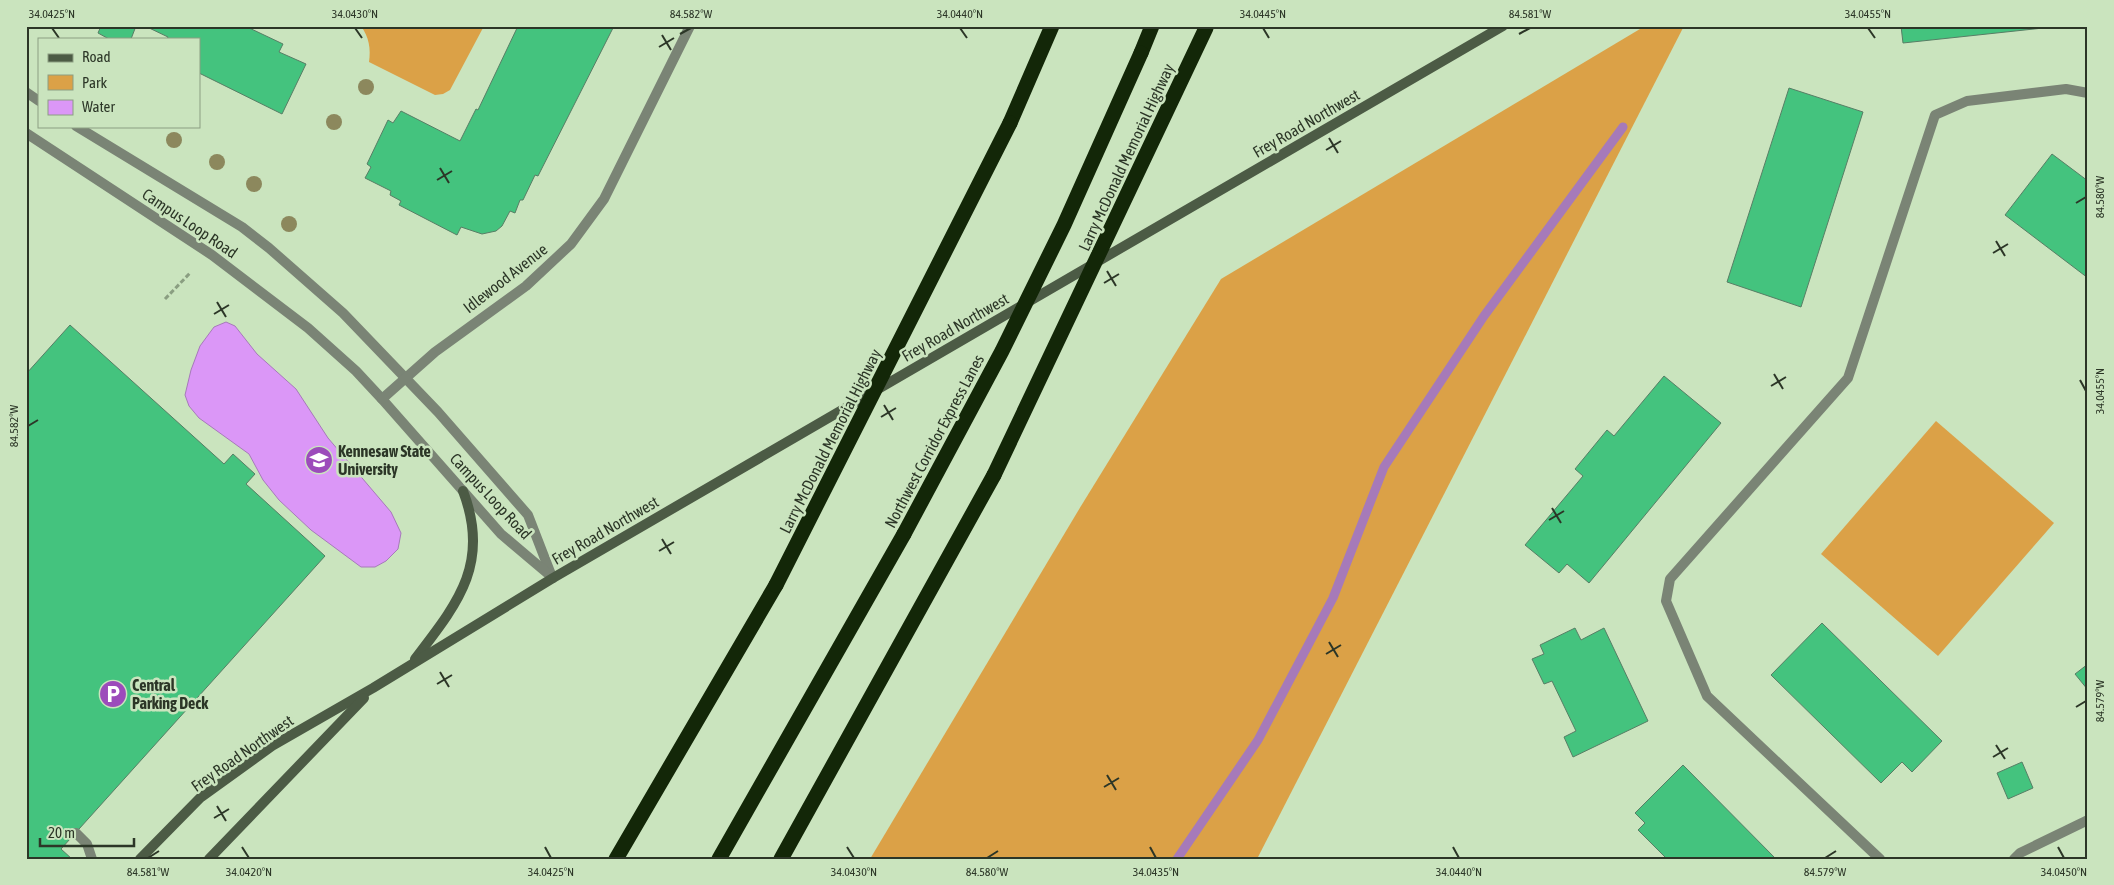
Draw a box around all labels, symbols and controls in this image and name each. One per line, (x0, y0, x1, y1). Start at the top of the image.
text: 34.0425°N (29, 7, 75, 21)
text: 34.0430°N (332, 7, 378, 21)
text: 84.582°W (670, 7, 712, 21)
text: 34.0440°N (937, 7, 983, 21)
text: 34.0445°N (1240, 7, 1286, 21)
text: 84.581°W (1509, 7, 1551, 21)
text: 34.0455°N (1845, 7, 1891, 21)
legend (38, 38, 200, 128)
text: Road (82, 48, 111, 65)
street label: Larry McDonald Memorial Highway (1075, 60, 1178, 254)
text: Park (82, 74, 107, 91)
street label: Frey Road Northwest (1249, 85, 1363, 162)
text: Water (82, 98, 115, 115)
text: 84.580°W (2093, 176, 2107, 218)
street label: Campus Loop Road (138, 185, 241, 262)
street label: Idlewood Avenue (460, 240, 550, 316)
street label: Frey Road Northwest (898, 289, 1012, 366)
street label: Larry McDonald Memorial Highway (776, 346, 885, 537)
street label: Northwest Corridor Express Lanes (881, 351, 988, 531)
text: 34.0455°N (2093, 368, 2107, 414)
text: 84.582°W (7, 405, 21, 447)
place label: Kennesaw State University (338, 442, 431, 478)
school or university icon: Kennesaw State University (304, 445, 334, 475)
street label: Campus Loop Road (446, 449, 535, 543)
street label: Frey Road Northwest (548, 492, 662, 569)
place label: Central Parking Deck (132, 676, 209, 712)
parking icon: Central Parking Deck (98, 679, 128, 709)
text: 84.579°W (2093, 680, 2107, 722)
street label: Frey Road Northwest (188, 711, 297, 796)
scale bar (40, 815, 134, 847)
text: 20 m (48, 824, 75, 841)
text: 84.581°W (127, 865, 169, 879)
text: 34.0420°N (226, 865, 272, 879)
text: 34.0425°N (528, 865, 574, 879)
text: 34.0430°N (831, 865, 877, 879)
text: 84.580°W (966, 865, 1008, 879)
text: 34.0435°N (1133, 865, 1179, 879)
text: 34.0440°N (1436, 865, 1482, 879)
text: 84.579°W (1804, 865, 1846, 879)
text: 34.0450°N (2041, 865, 2087, 879)

